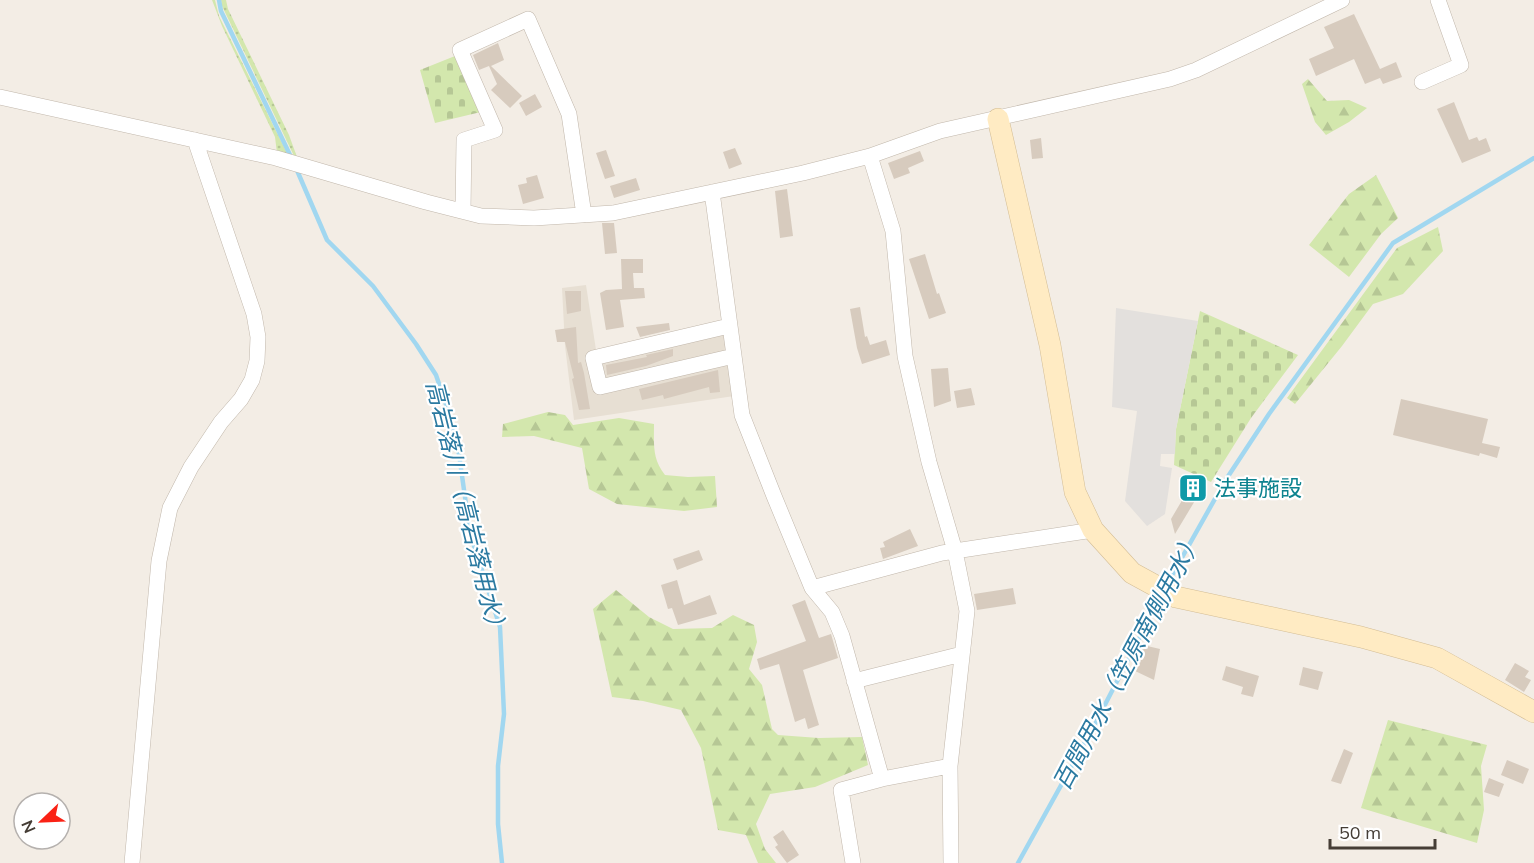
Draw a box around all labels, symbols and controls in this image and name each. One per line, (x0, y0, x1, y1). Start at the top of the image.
water label: 高岩落川（高岩落用水） (421, 377, 513, 641)
building icon: 法事施設 (1177, 472, 1209, 504)
place label: 法事施設 (1214, 474, 1302, 502)
water label: 百間用水（笠原南側用水） (1046, 527, 1208, 795)
north arrow (12, 791, 72, 851)
scale bar (1330, 812, 1435, 850)
text: N (17, 817, 40, 836)
text: 50 m (1339, 821, 1381, 844)

